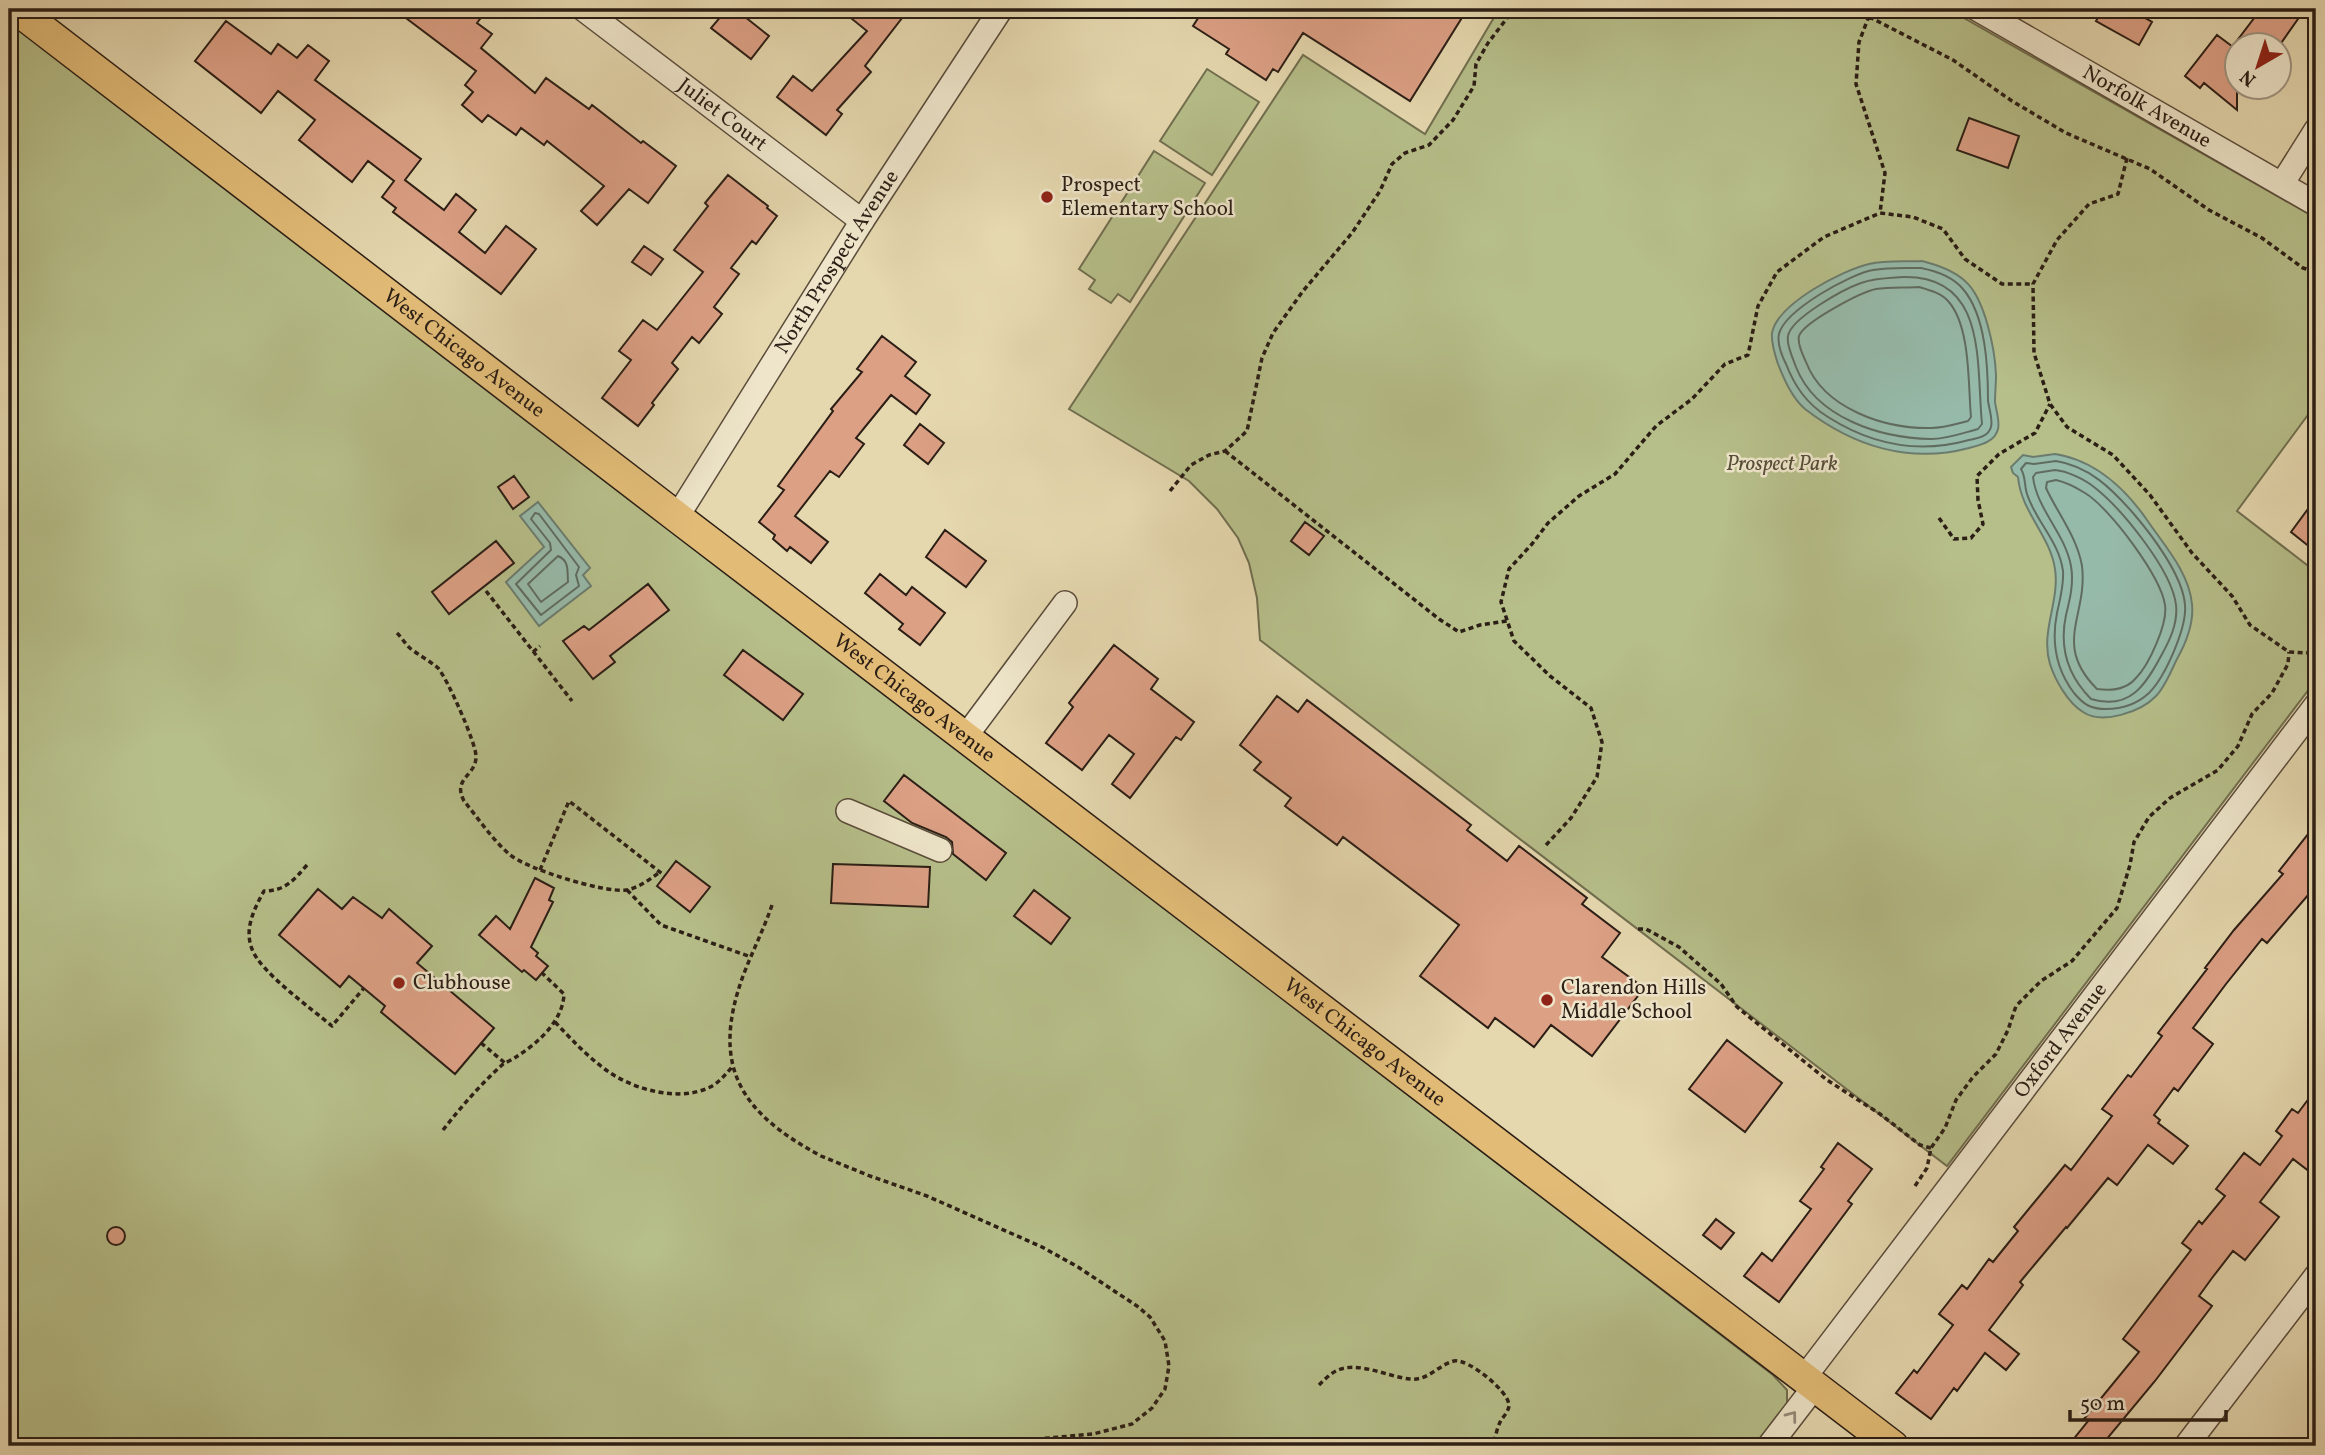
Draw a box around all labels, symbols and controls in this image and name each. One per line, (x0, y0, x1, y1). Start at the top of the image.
north arrow (2224, 32, 2294, 102)
street label: Norfolk Avenue (2077, 58, 2217, 155)
text: N (2235, 63, 2262, 92)
street label: Juliet Court (671, 71, 773, 158)
street label: North Prospect Avenue (768, 164, 906, 360)
place label: Prospect Elementary School (1061, 171, 1234, 224)
marker: Prospect Elementary School (1039, 189, 1055, 205)
street label: West Chicago Avenue (377, 282, 551, 425)
park label: Prospect Park (1726, 450, 1838, 479)
street label: West Chicago Avenue (827, 627, 1001, 770)
place label: Clubhouse (413, 969, 511, 998)
street label: West Chicago Avenue (1277, 971, 1452, 1114)
place label: Clarendon Hills Middle School (1561, 974, 1706, 1027)
marker: Clubhouse (391, 975, 407, 991)
street label: Oxford Avenue (2007, 977, 2114, 1104)
marker: Clarendon Hills Middle School (1539, 992, 1555, 1008)
scale bar (2070, 1378, 2225, 1422)
text: 50 m (2080, 1390, 2125, 1419)
one-way arrow (1783, 1412, 1796, 1424)

